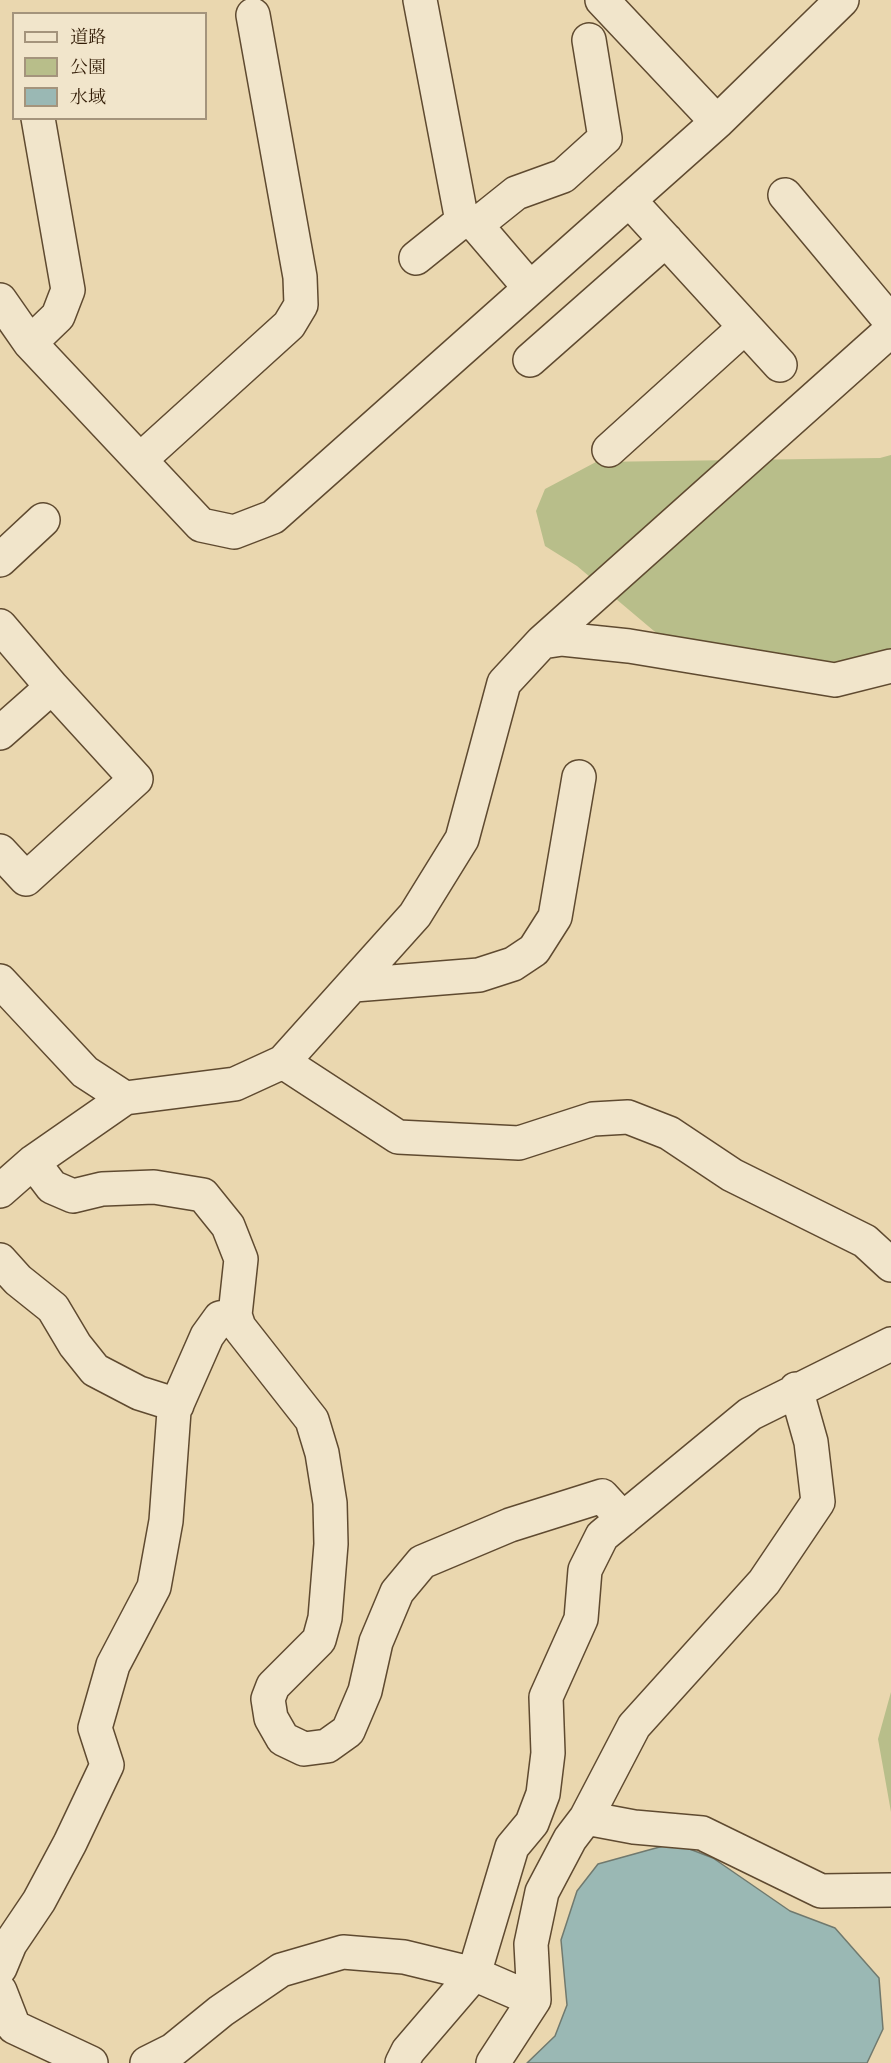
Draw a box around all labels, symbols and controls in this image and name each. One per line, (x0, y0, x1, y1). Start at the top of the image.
legend (12, 12, 207, 120)
text: 道路 (70, 26, 106, 52)
text: 公園 (70, 56, 106, 82)
text: 水域 (70, 86, 106, 112)

